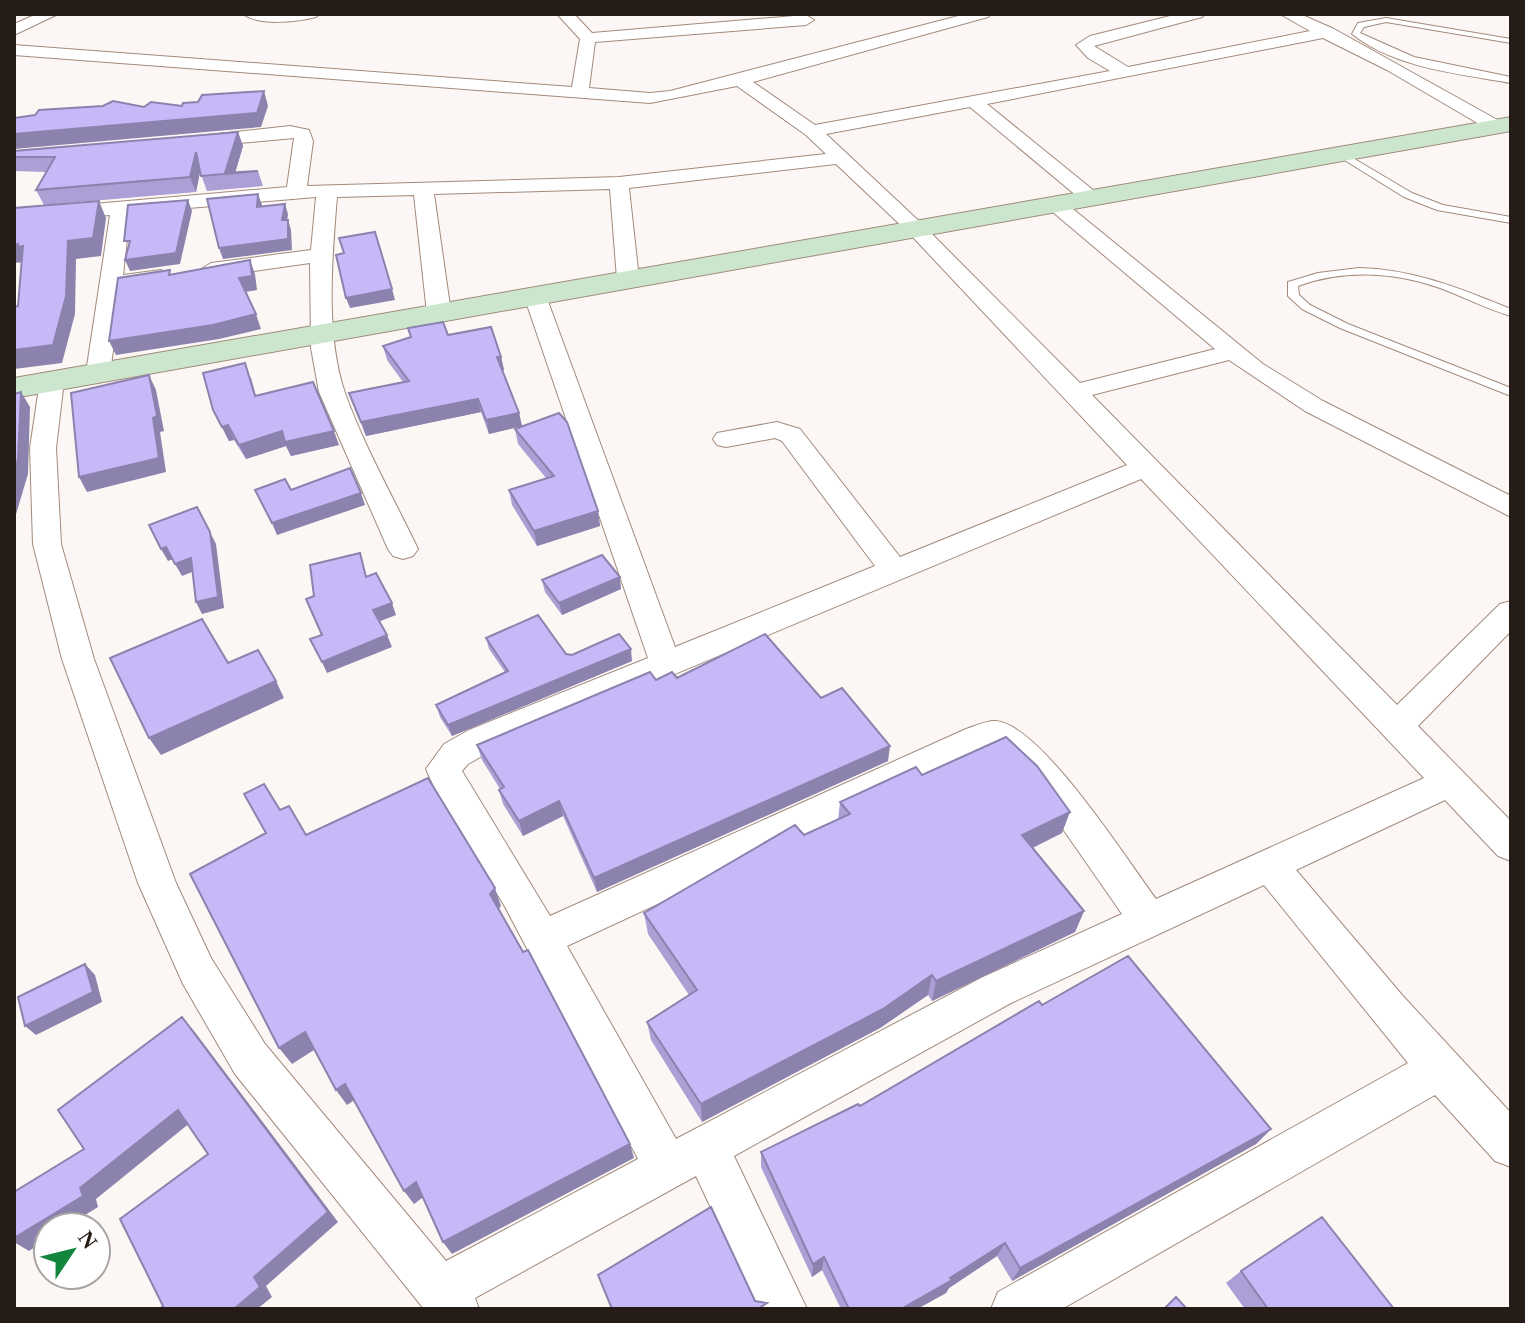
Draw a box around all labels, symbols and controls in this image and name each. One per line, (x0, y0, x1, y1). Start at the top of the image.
north arrow (32, 1211, 112, 1291)
text: N (73, 1226, 103, 1254)

